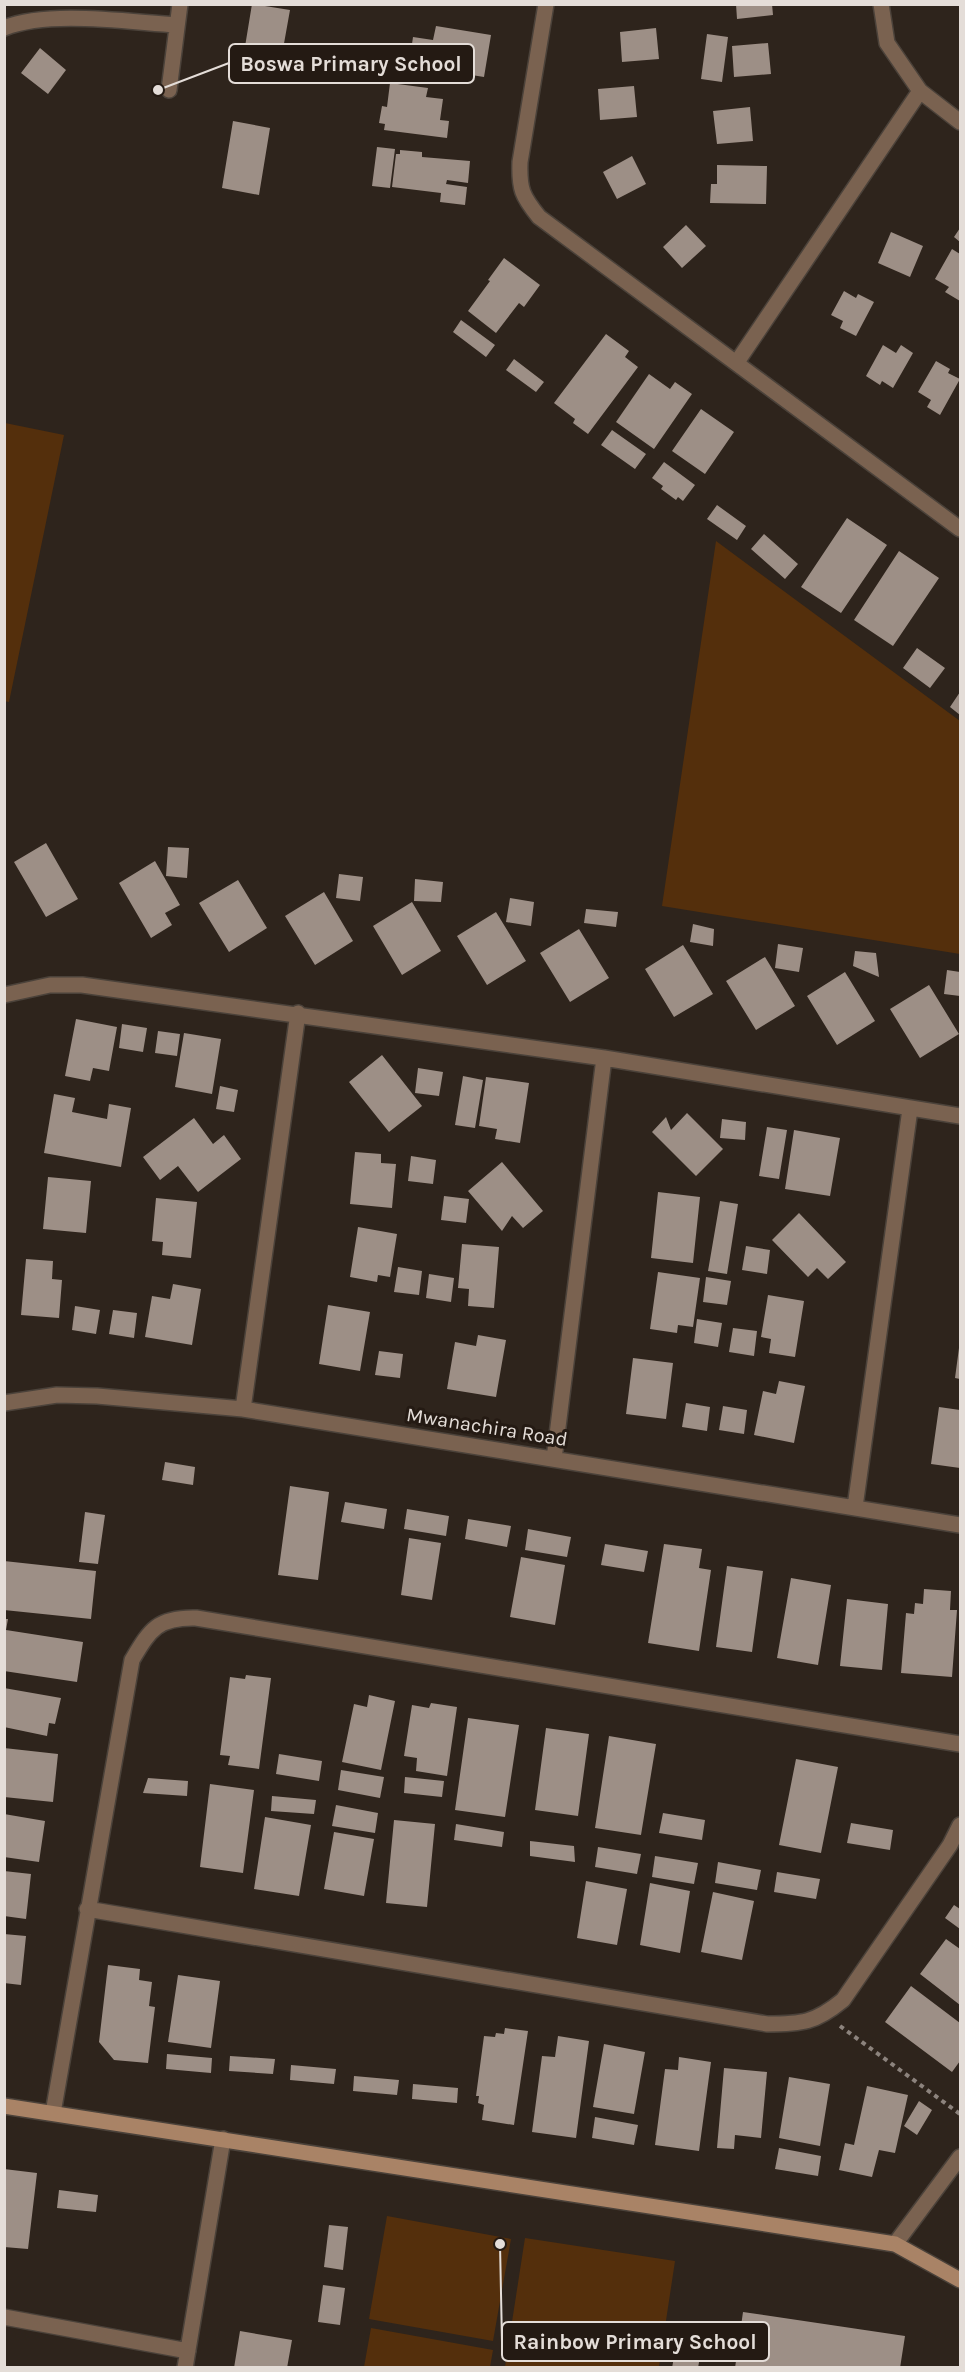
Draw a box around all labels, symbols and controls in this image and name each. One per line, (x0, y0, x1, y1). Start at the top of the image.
callout: Boswa Primary School (229, 44, 474, 83)
text: Boswa Primary School (240, 52, 462, 76)
street label: Mwanachira Road (405, 1403, 569, 1451)
callout: Rainbow Primary School (502, 2322, 769, 2361)
text: Rainbow Primary School (513, 2330, 757, 2354)

